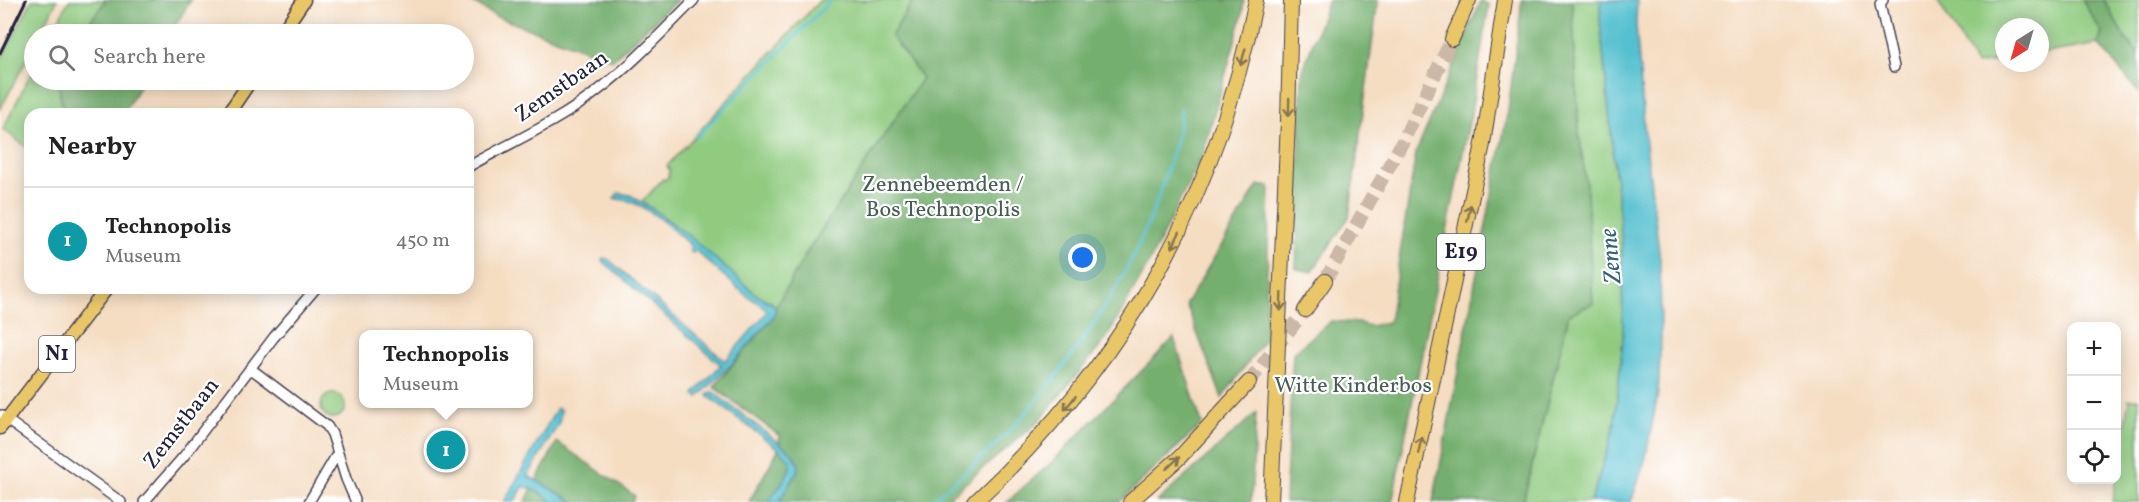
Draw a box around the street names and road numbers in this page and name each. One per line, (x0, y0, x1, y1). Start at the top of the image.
street label: Zemstbaan (509, 43, 615, 131)
road number: E19 (1437, 234, 1485, 270)
road number: N1 (39, 336, 75, 372)
street label: Zemstbaan (137, 372, 227, 476)

